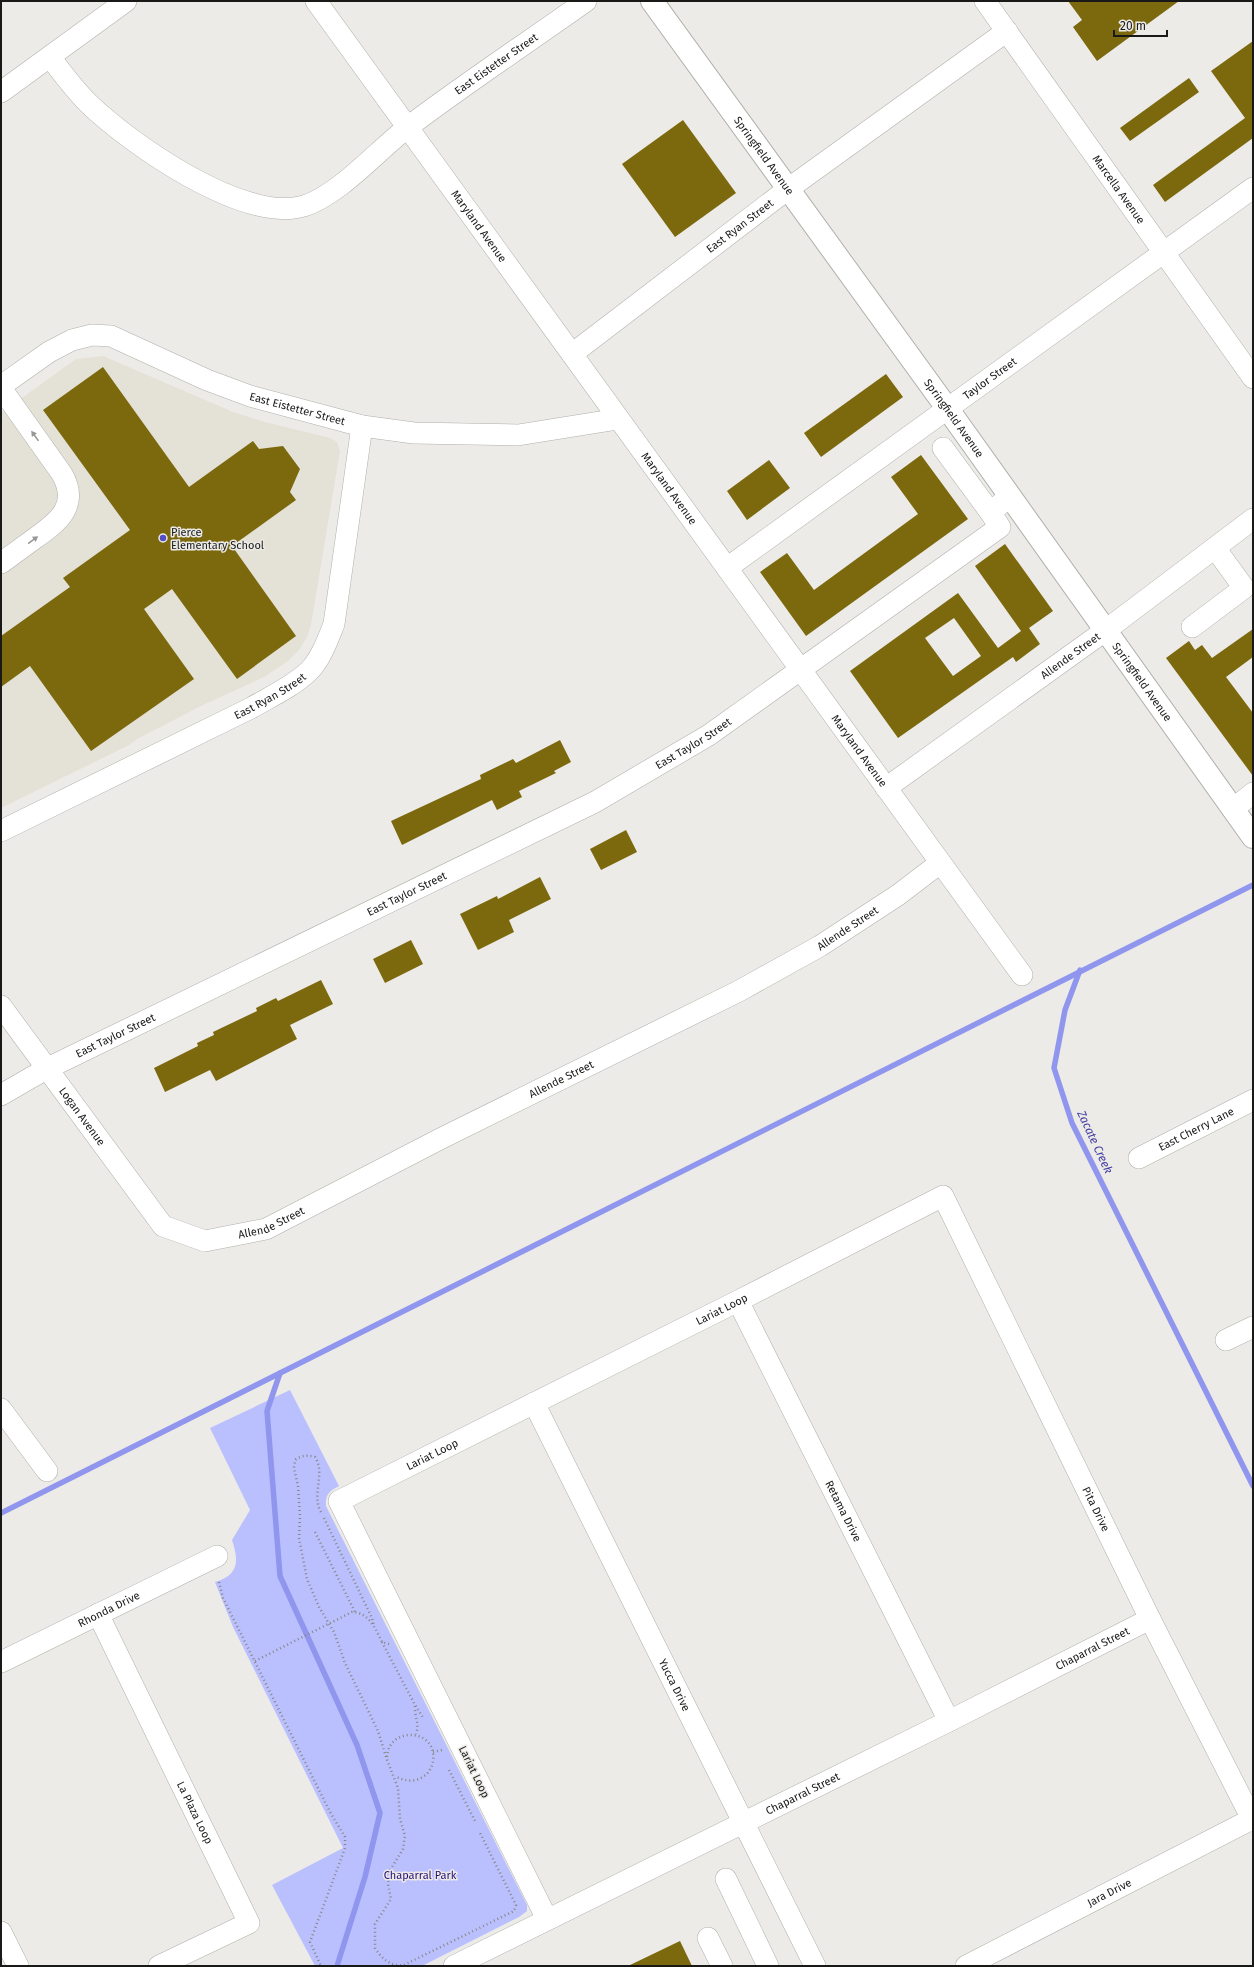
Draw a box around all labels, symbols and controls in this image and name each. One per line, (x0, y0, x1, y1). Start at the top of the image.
scale bar (1114, 12, 1167, 38)
text: 20 m (1120, 19, 1146, 33)
street label: East Eistetter Street (452, 30, 540, 97)
street label: Springfield Avenue (731, 114, 797, 197)
street label: Marcella Avenue (1090, 152, 1148, 226)
street label: Maryland Avenue (449, 188, 510, 265)
street label: East Ryan Street (704, 196, 776, 256)
street label: Taylor Street (960, 355, 1019, 402)
street label: Springfield Avenue (921, 376, 987, 460)
street label: East Eistetter Street (248, 390, 347, 428)
one-way arrow (31, 430, 39, 441)
street label: Maryland Avenue (639, 450, 700, 527)
place label: Pierce Elementary School (171, 526, 264, 552)
marker: Pierce Elementary School (158, 533, 168, 543)
one-way arrow (27, 536, 38, 544)
street label: Allende Street (1038, 630, 1103, 681)
street label: Springfield Avenue (1110, 640, 1175, 724)
street label: East Ryan Street (232, 670, 309, 722)
street label: Maryland Avenue (829, 712, 890, 789)
street label: East Taylor Street (653, 715, 734, 772)
street label: East Taylor Street (365, 869, 449, 918)
street label: Allende Street (814, 903, 881, 953)
street label: East Taylor Street (73, 1010, 157, 1060)
street label: Allende Street (527, 1058, 596, 1101)
street label: Logan Avenue (57, 1085, 108, 1148)
street label: East Cherry Lane (1156, 1104, 1236, 1154)
water label: Zacate Creek (1074, 1107, 1116, 1176)
street label: Allende Street (237, 1204, 307, 1241)
street label: Lariat Loop (694, 1291, 750, 1328)
street label: Lariat Loop (404, 1436, 460, 1473)
street label: Retama Drive (823, 1478, 864, 1544)
street label: Pita Drive (1080, 1485, 1113, 1533)
street label: Rhonda Drive (76, 1588, 142, 1630)
street label: Chaparral Street (1053, 1624, 1131, 1672)
street label: Yucca Drive (656, 1657, 693, 1713)
street label: Lariat Loop (456, 1744, 492, 1800)
street label: Chaparral Street (763, 1770, 842, 1817)
street label: La Plaza Loop (174, 1779, 216, 1846)
park label: Chaparral Park (384, 1869, 457, 1882)
street label: Jara Drive (1085, 1876, 1133, 1909)

